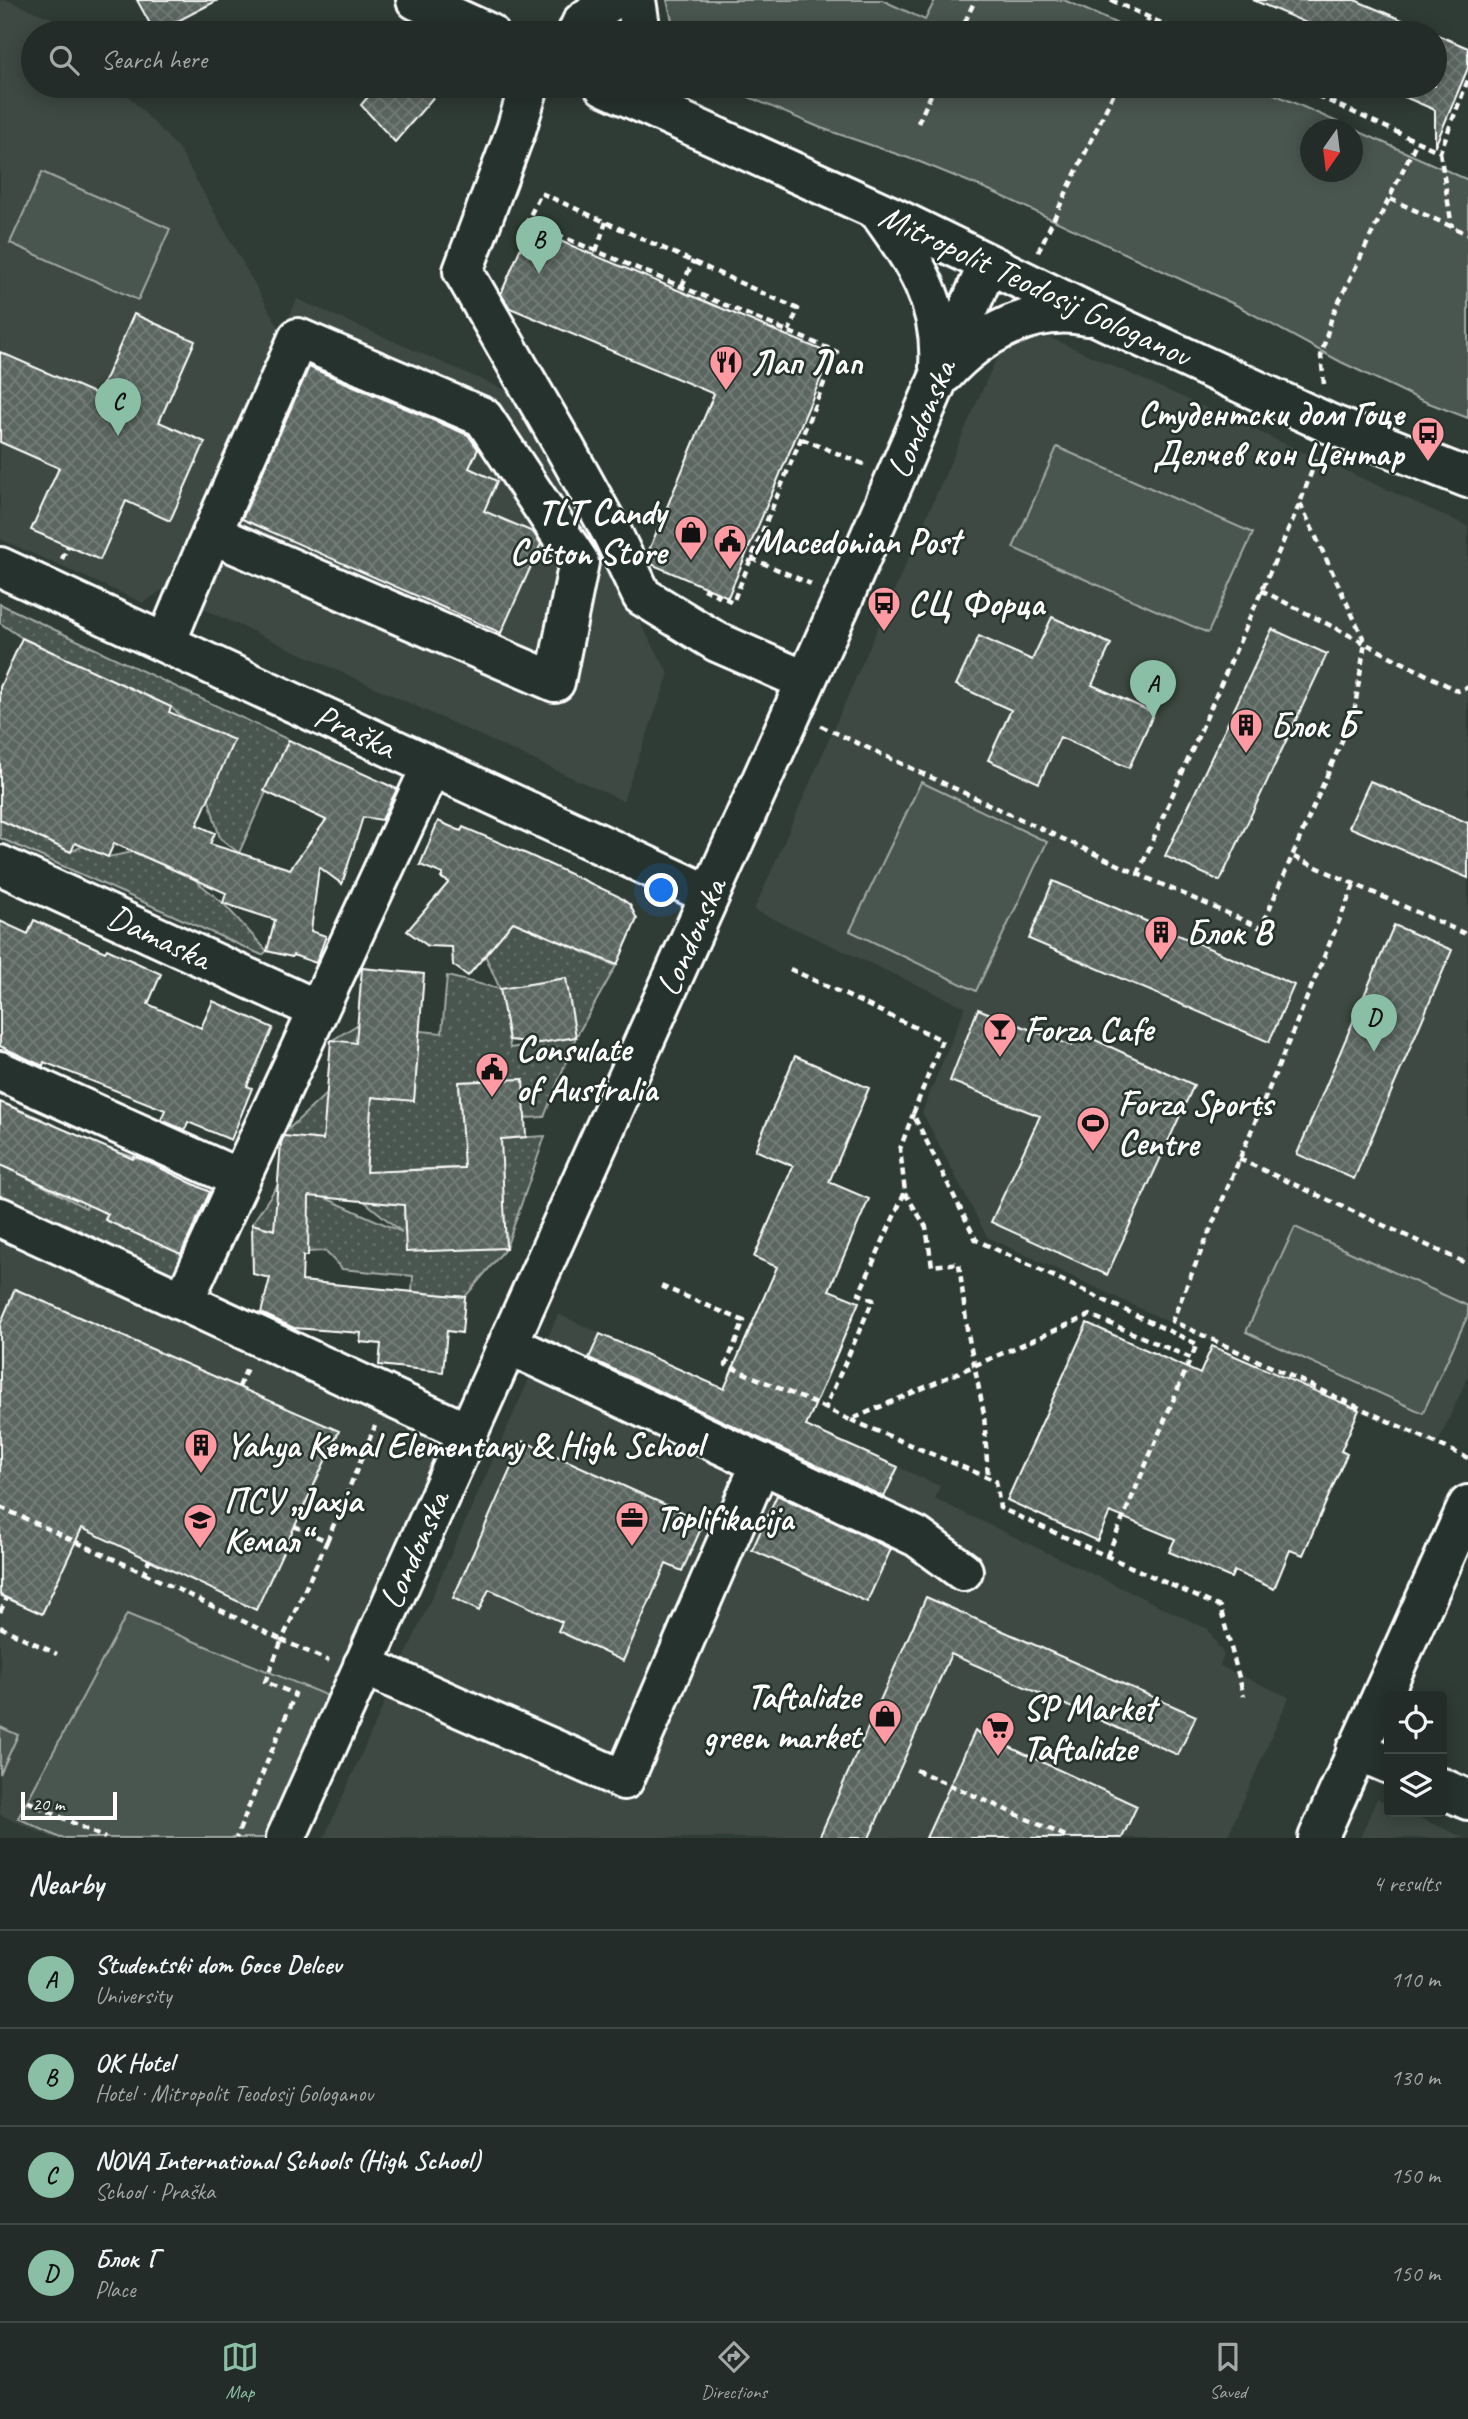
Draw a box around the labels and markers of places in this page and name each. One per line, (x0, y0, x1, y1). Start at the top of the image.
pin: B (516, 216, 562, 274)
place label: Лап Лап (750, 340, 863, 385)
restaurant icon: Лап Лап (707, 343, 745, 392)
pin: C (95, 378, 141, 436)
place label: Студентски дом Гоце Делчев кон Центар (1138, 391, 1407, 476)
bus stop icon: Студентски дом Гоце Делчев кон Центар (1409, 414, 1447, 463)
place label: TLT Candy Cotton Store (510, 490, 670, 575)
shop icon: TLT Candy Cotton Store (672, 513, 710, 562)
place label: Macedonian Post (754, 519, 965, 564)
public building icon: Macedonian Post (711, 522, 749, 571)
place label: СЦ Форца (908, 581, 1047, 626)
bus stop icon: СЦ Форца (865, 584, 903, 633)
pin: A (1130, 660, 1176, 718)
place label: Блок Б (1270, 703, 1363, 748)
building icon: Блок Б (1227, 706, 1265, 755)
place label: Блок В (1186, 910, 1275, 955)
building icon: Блок В (1142, 913, 1180, 962)
pin: D (1351, 994, 1397, 1052)
place label: Forza Cafe (1024, 1007, 1156, 1052)
bar icon: Forza Cafe (981, 1010, 1019, 1059)
place label: Consulate of Australia (516, 1027, 660, 1112)
public building icon: Consulate of Australia (473, 1050, 511, 1099)
place label: Forza Sports Centre (1118, 1081, 1276, 1166)
sports icon: Forza Sports Centre (1074, 1104, 1112, 1153)
place label: Yahya Kemal Elementary & High School (226, 1423, 710, 1468)
building icon: Yahya Kemal Elementary & High School (182, 1426, 220, 1475)
place label: ПСУ „Јахја Кемал“ (224, 1478, 366, 1563)
place label: Toplifikacija (656, 1496, 796, 1541)
office icon: Toplifikacija (613, 1499, 651, 1548)
school or university icon: ПСУ „Јахја Кемал“ (181, 1501, 219, 1550)
place label: Taftalidze green market (703, 1674, 863, 1759)
place label: SP Market Taftalidze (1023, 1686, 1161, 1771)
shop icon: Taftalidze green market (866, 1697, 904, 1746)
supermarket icon: SP Market Taftalidze (979, 1709, 1017, 1758)

